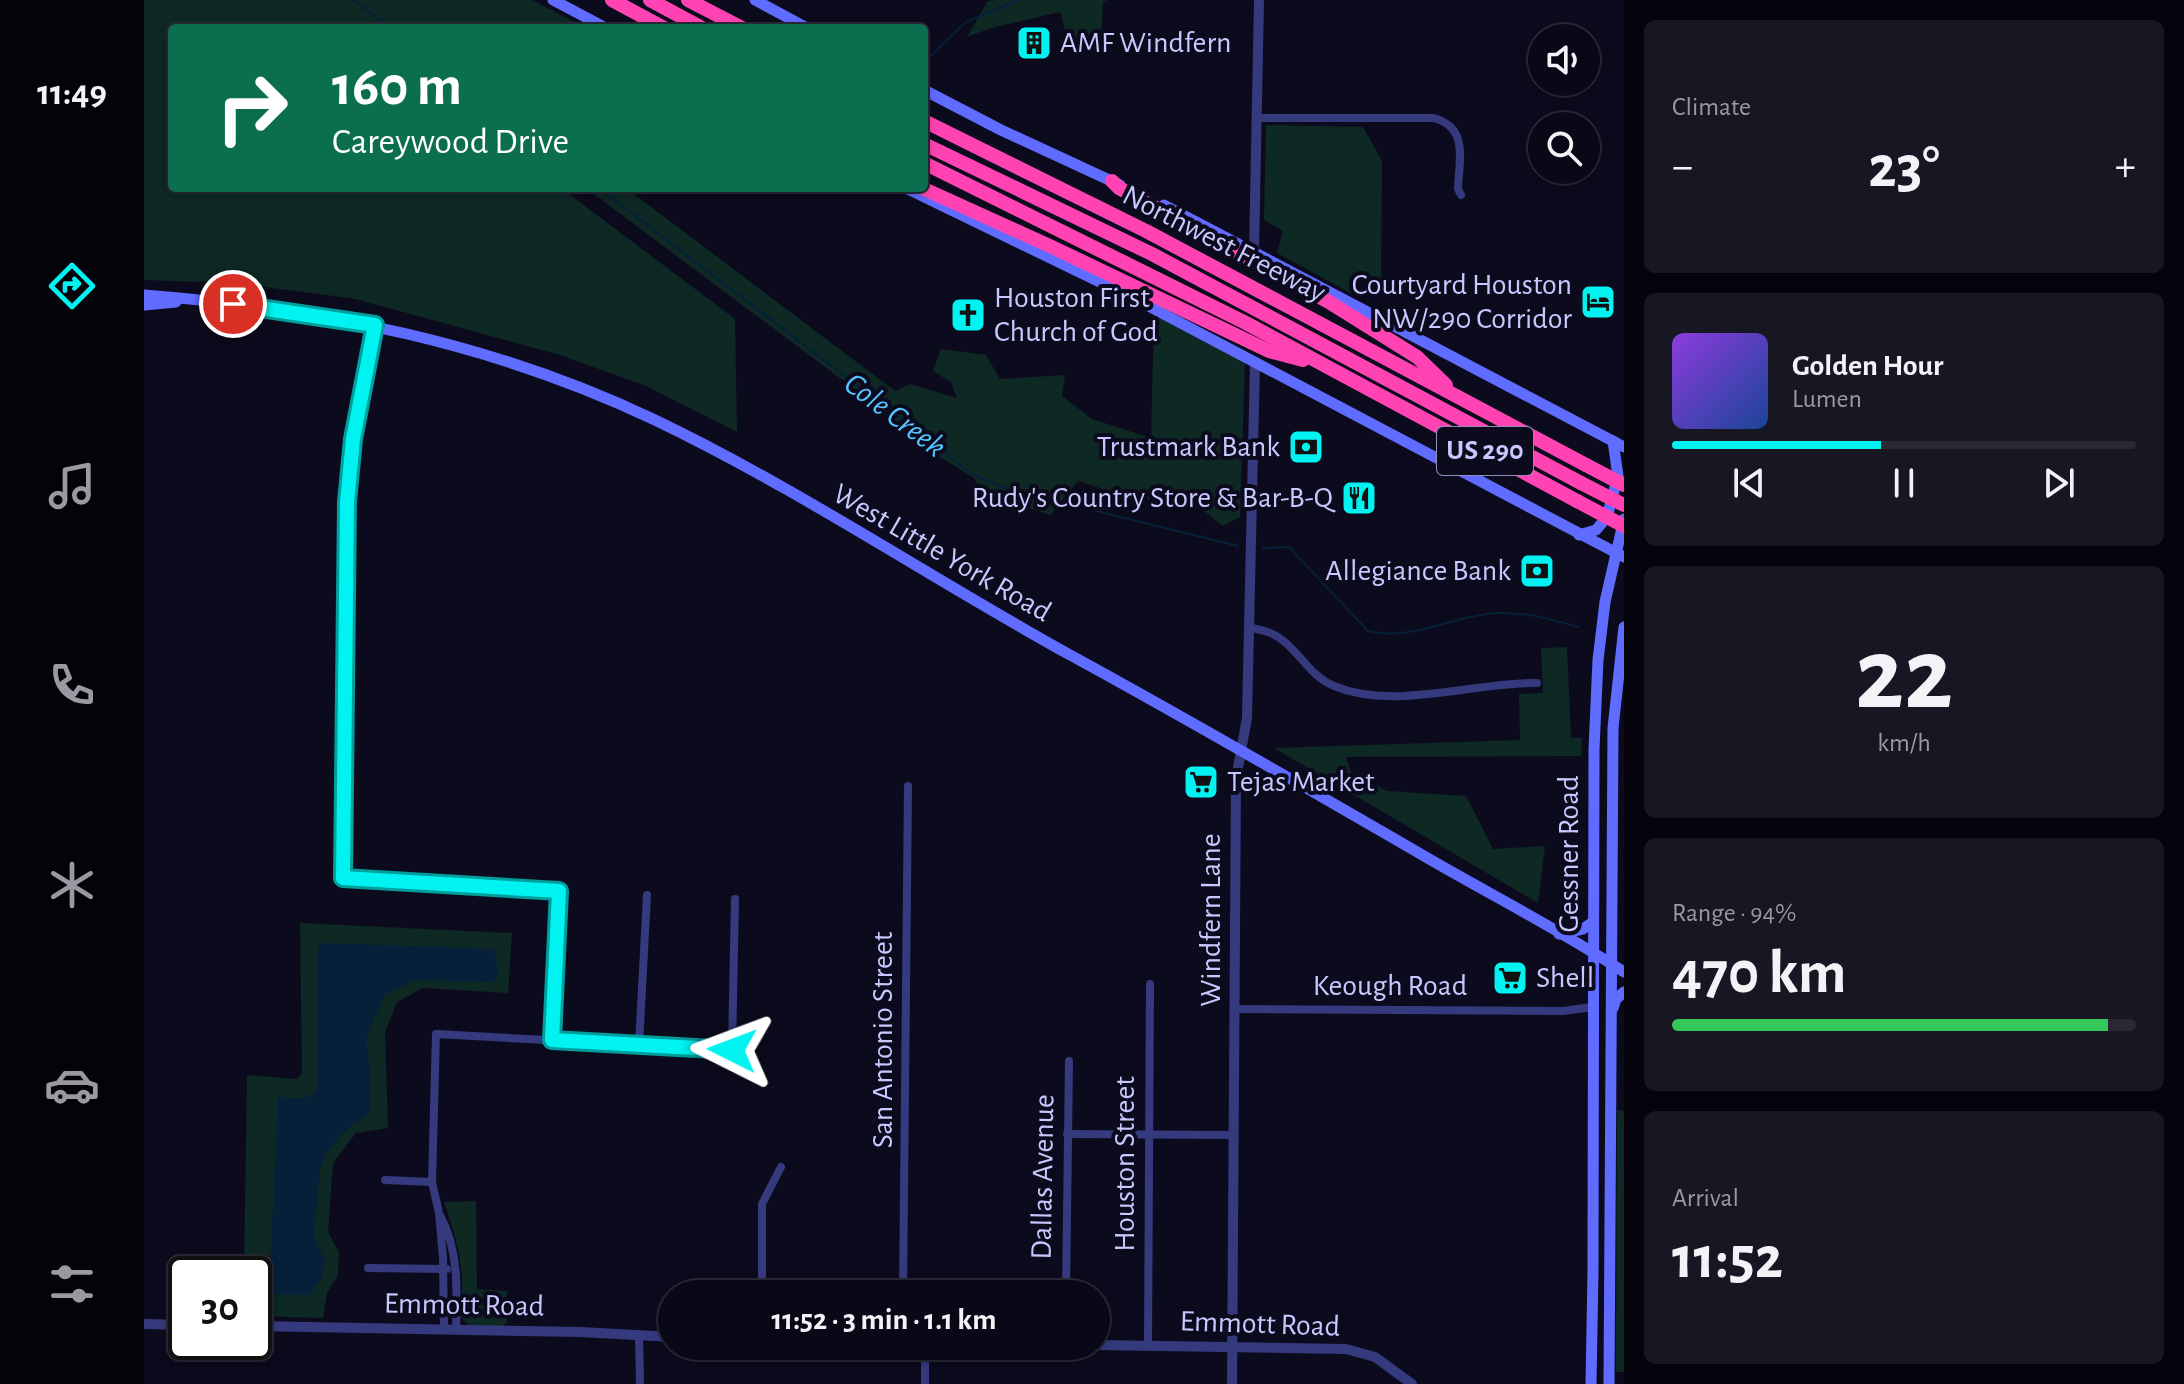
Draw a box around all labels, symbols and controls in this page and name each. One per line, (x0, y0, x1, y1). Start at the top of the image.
building icon: AMF Windfern (1015, 24, 1053, 62)
map controls (1528, 24, 1600, 184)
button: sound (1528, 24, 1600, 96)
place label: AMF Windfern (1060, 28, 1232, 58)
icon: right (200, 56, 304, 160)
text: 160 m (332, 59, 462, 115)
text: 11:49 (37, 75, 107, 111)
text: Climate (1672, 94, 1751, 120)
button: search (1528, 112, 1600, 184)
text: Careywood Drive (332, 124, 569, 160)
text: 23° (1868, 138, 1940, 198)
text: − (1672, 145, 1693, 189)
text: + (2115, 145, 2136, 189)
street label: Northwest Freeway (1118, 180, 1330, 308)
icon: directions (44, 258, 100, 314)
pin (199, 270, 267, 338)
place label: Courtyard Houston NW/290 Corridor (1352, 270, 1572, 334)
icon: arrive (211, 282, 255, 326)
place label: Houston First Church of God (994, 283, 1158, 347)
hotel icon: Courtyard Houston NW/290 Corridor (1579, 283, 1617, 321)
church icon: Houston First Church of God (949, 296, 987, 334)
text: Golden Hour (1792, 351, 1944, 381)
water label: Cole Creek (838, 367, 952, 463)
text: Lumen (1792, 386, 1862, 412)
road number: US 290 (1437, 427, 1533, 475)
bank icon: Trustmark Bank (1287, 428, 1325, 466)
place label: Trustmark Bank (1097, 432, 1280, 462)
icon: music (44, 458, 100, 514)
icon: previous (1727, 461, 1771, 505)
icon: pause (1882, 461, 1926, 505)
icon: next (2037, 461, 2081, 505)
street label: West Little York Road (828, 478, 1056, 628)
restaurant icon: Rudy's Country Store & Bar-B-Q (1340, 479, 1378, 517)
place label: Rudy's Country Store & Bar-B-Q (972, 483, 1336, 513)
bank icon: Allegiance Bank (1518, 552, 1556, 590)
place label: Allegiance Bank (1325, 556, 1511, 586)
text: 22 (1855, 624, 1953, 728)
icon: phone (44, 657, 100, 713)
text: km/h (1877, 730, 1931, 756)
supermarket icon: Tejas Market (1182, 763, 1220, 801)
place label: Tejas Market (1227, 767, 1375, 797)
street label: Gessner Road (1554, 775, 1584, 933)
street label: Windfern Lane (1196, 834, 1226, 1006)
icon: climate (44, 857, 100, 913)
text: Range · 94% (1672, 900, 1796, 926)
street label: San Antonio Street (868, 931, 898, 1148)
text: 470 km (1672, 944, 1847, 1004)
supermarket icon: Shell (1491, 959, 1529, 997)
place label: Shell (1536, 963, 1594, 993)
street label: Keough Road (1313, 971, 1467, 1001)
position arrow (690, 1008, 774, 1092)
icon: car (44, 1057, 100, 1113)
street label: Houston Street (1110, 1076, 1140, 1252)
street label: Dallas Avenue (1027, 1094, 1059, 1260)
text: Arrival (1672, 1185, 1739, 1211)
text: 11:52 (1672, 1229, 1783, 1289)
icon: filters (44, 1256, 100, 1312)
speed limit sign: 30 (168, 1256, 272, 1360)
street label: Emmott Road (384, 1289, 544, 1321)
text: 11:52 · 3 min · 1.1 km (772, 1305, 996, 1335)
street label: Emmott Road (1179, 1306, 1341, 1342)

